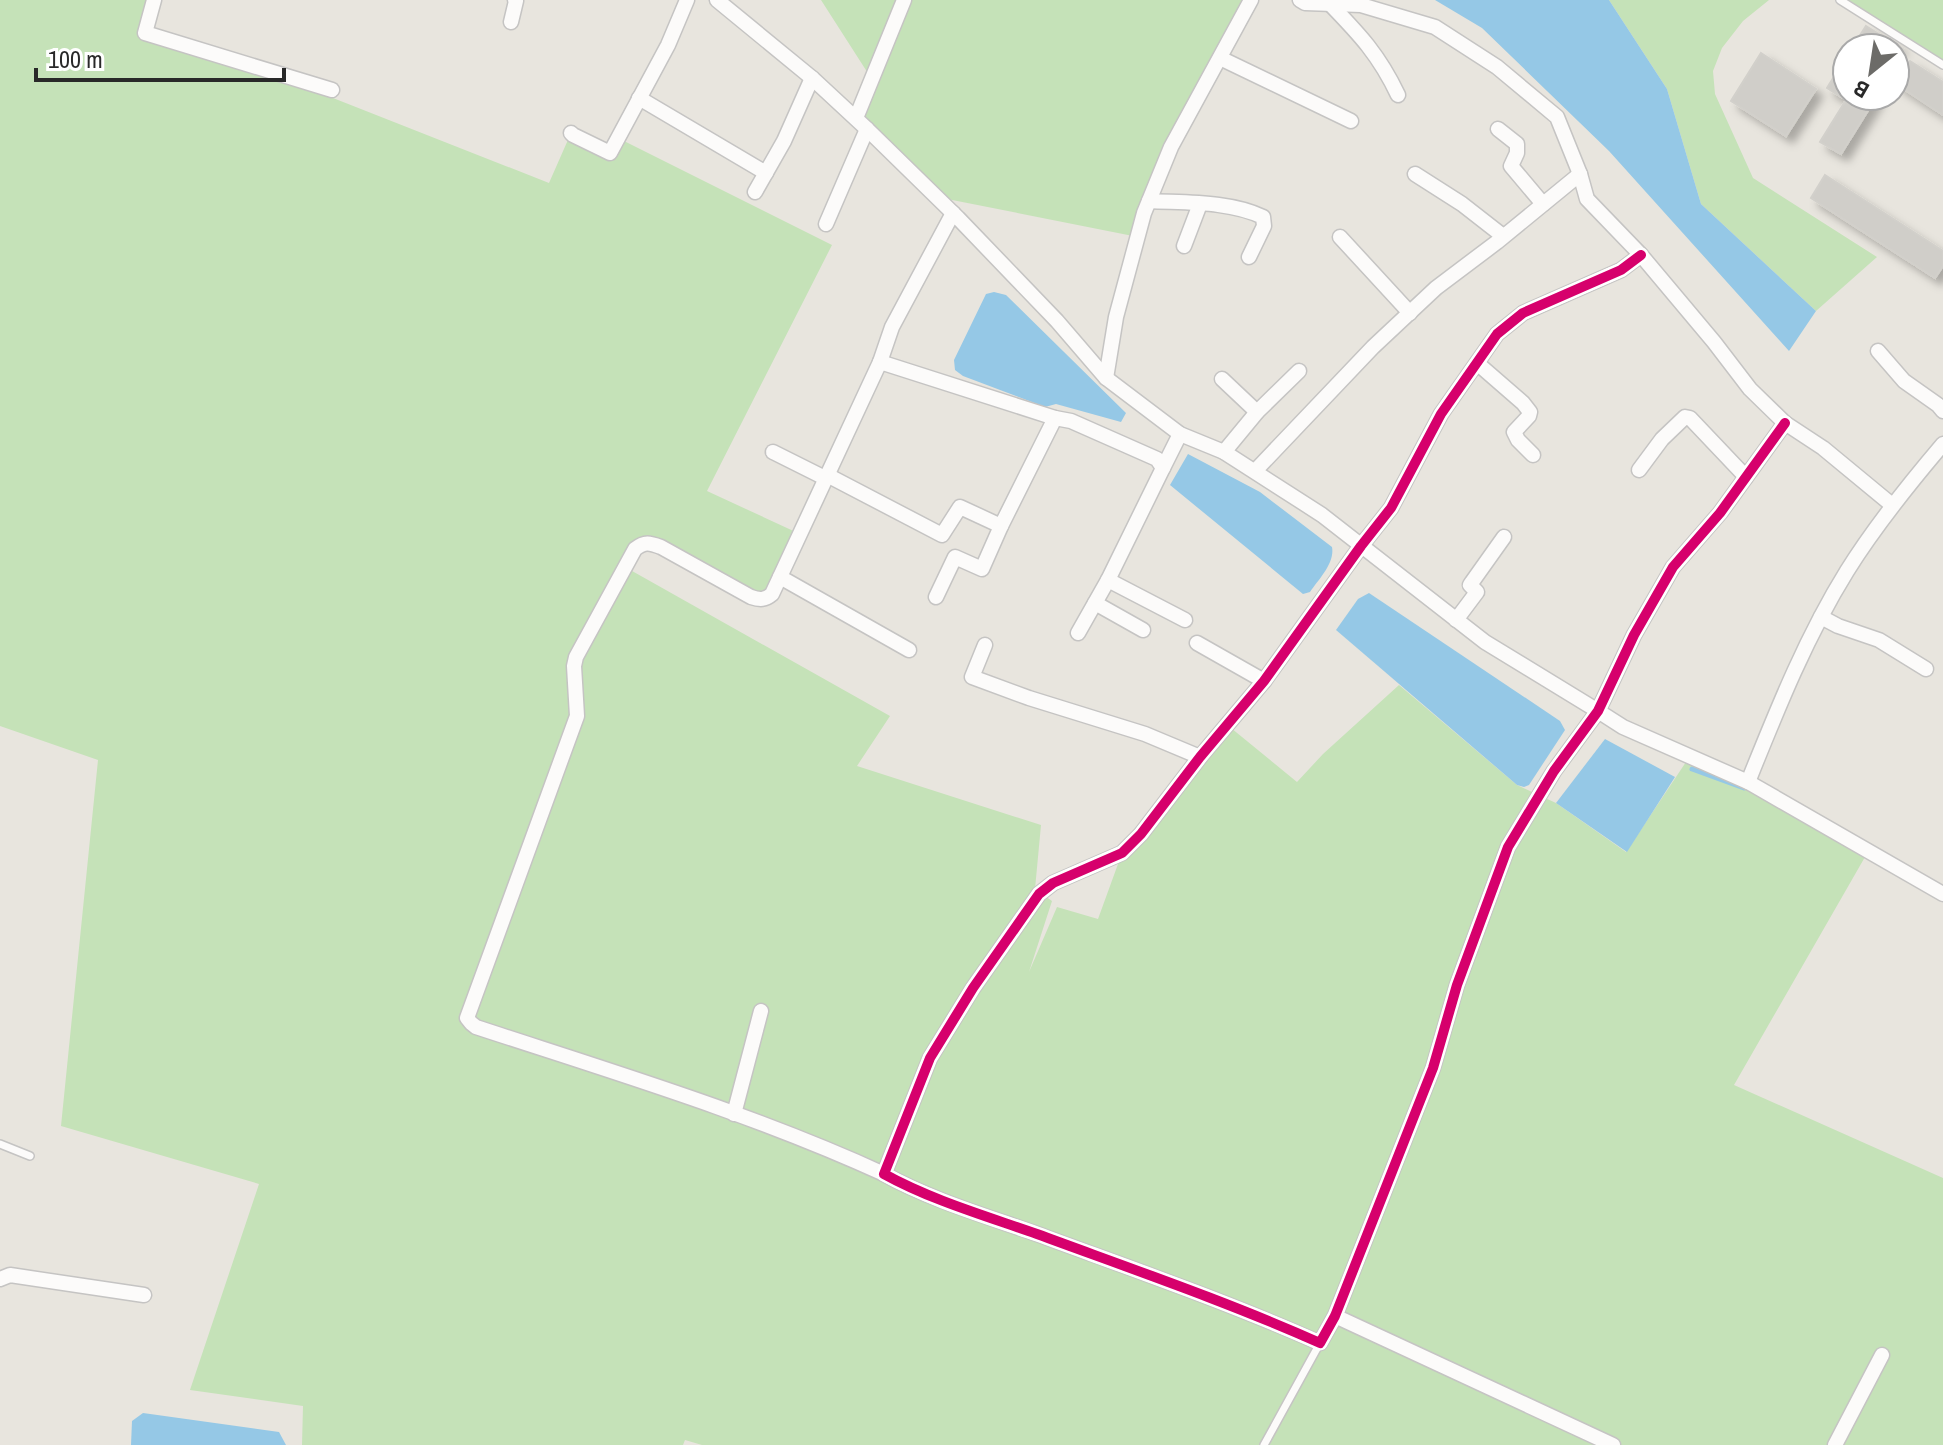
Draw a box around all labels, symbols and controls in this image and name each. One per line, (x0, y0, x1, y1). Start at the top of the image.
scale bar (36, 32, 284, 82)
north arrow (1831, 32, 1911, 112)
text: 100 m (48, 43, 103, 75)
text: B (1848, 73, 1874, 106)

